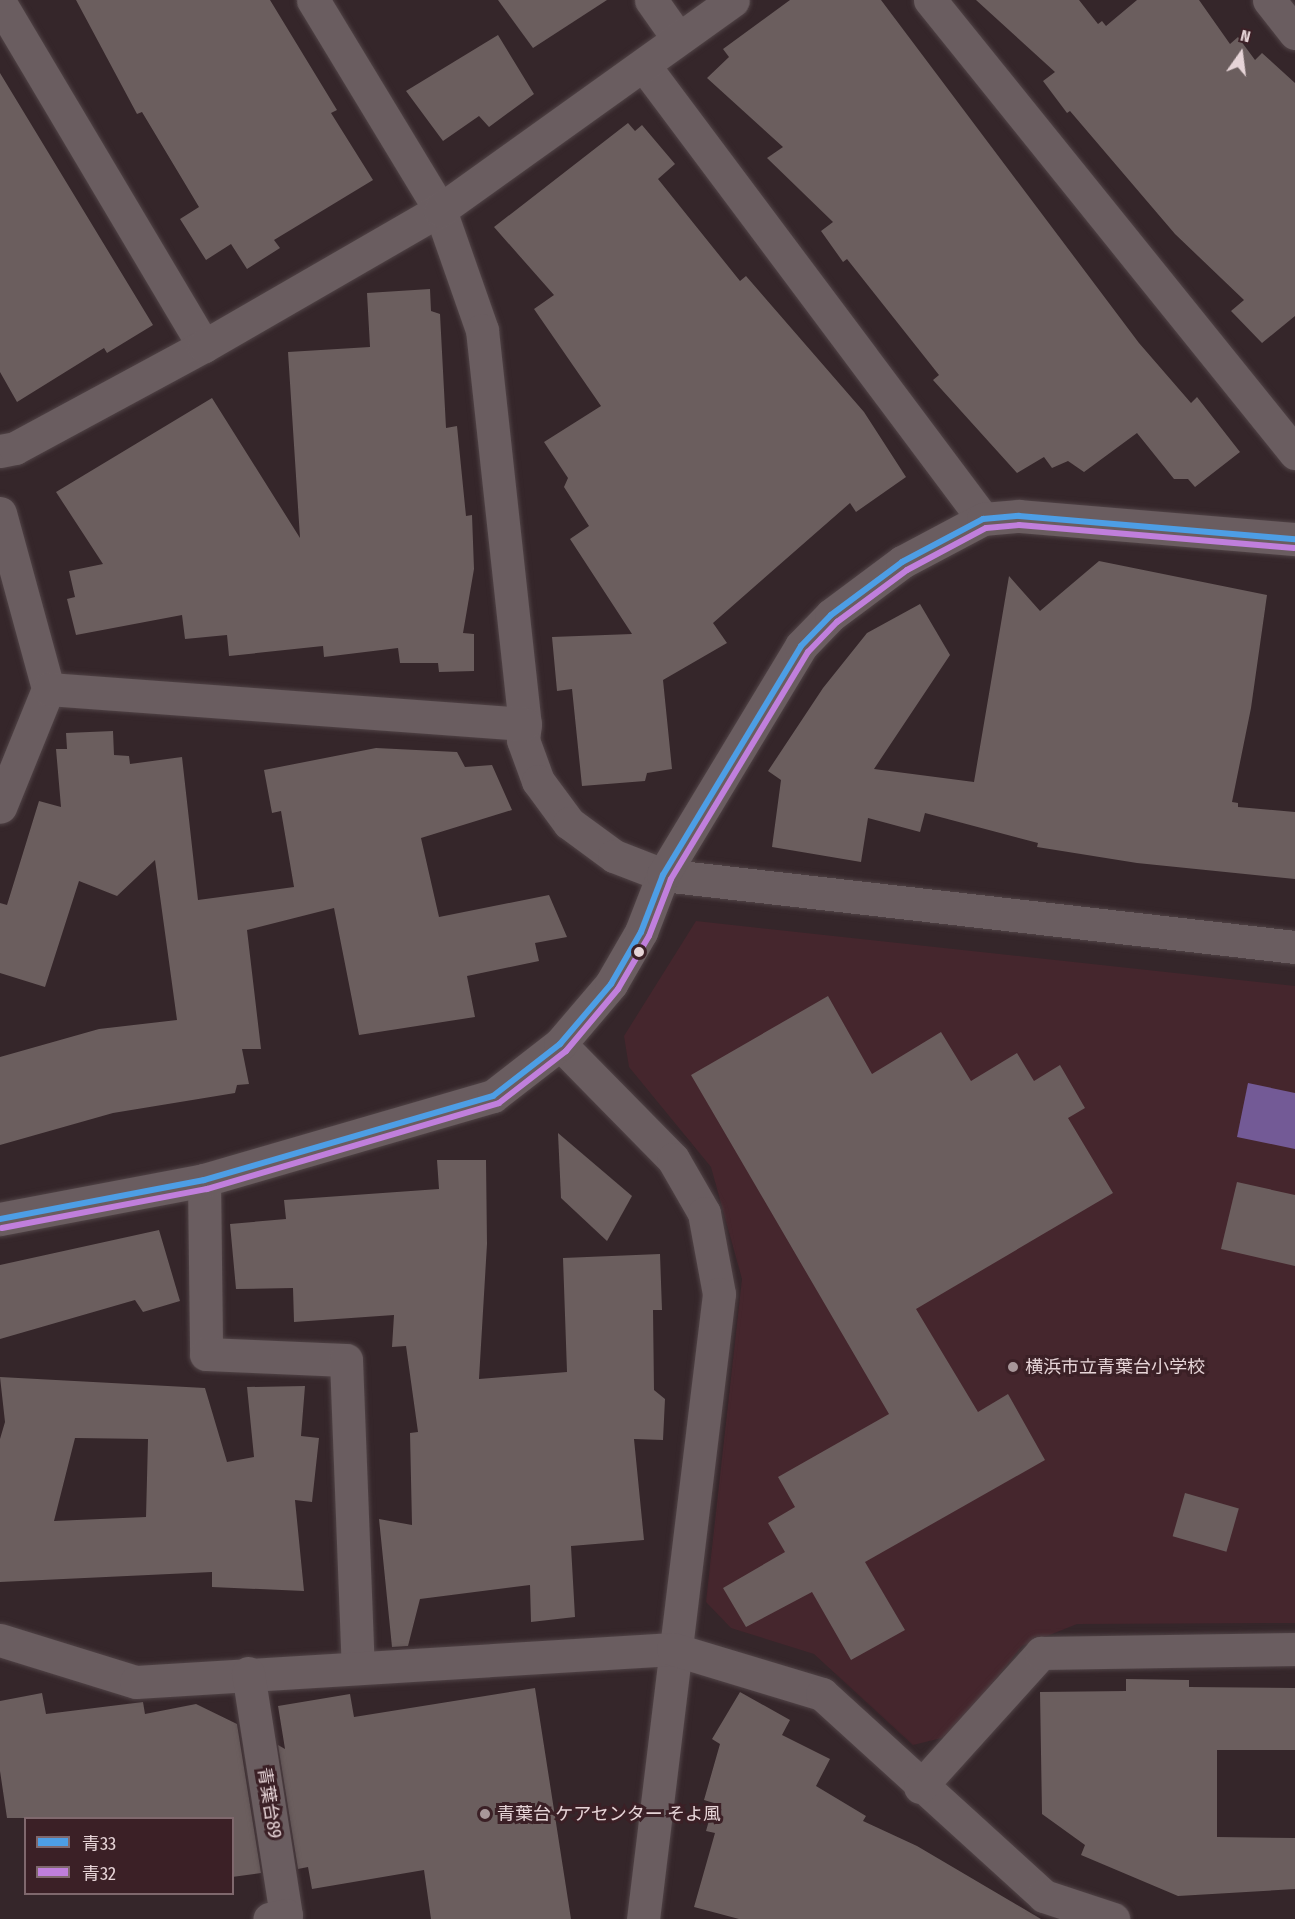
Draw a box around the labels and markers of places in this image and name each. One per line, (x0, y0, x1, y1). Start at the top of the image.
unlabelled marker (633, 946, 645, 958)
place label: 横浜市立青葉台小学校 (1025, 1356, 1205, 1378)
marker: 横浜市立青葉台小学校 (1006, 1360, 1020, 1374)
place label: 青葉台 ケアセンター そよ風 (497, 1803, 721, 1825)
marker: 青葉台 ケアセンター そよ風 (478, 1807, 492, 1821)

